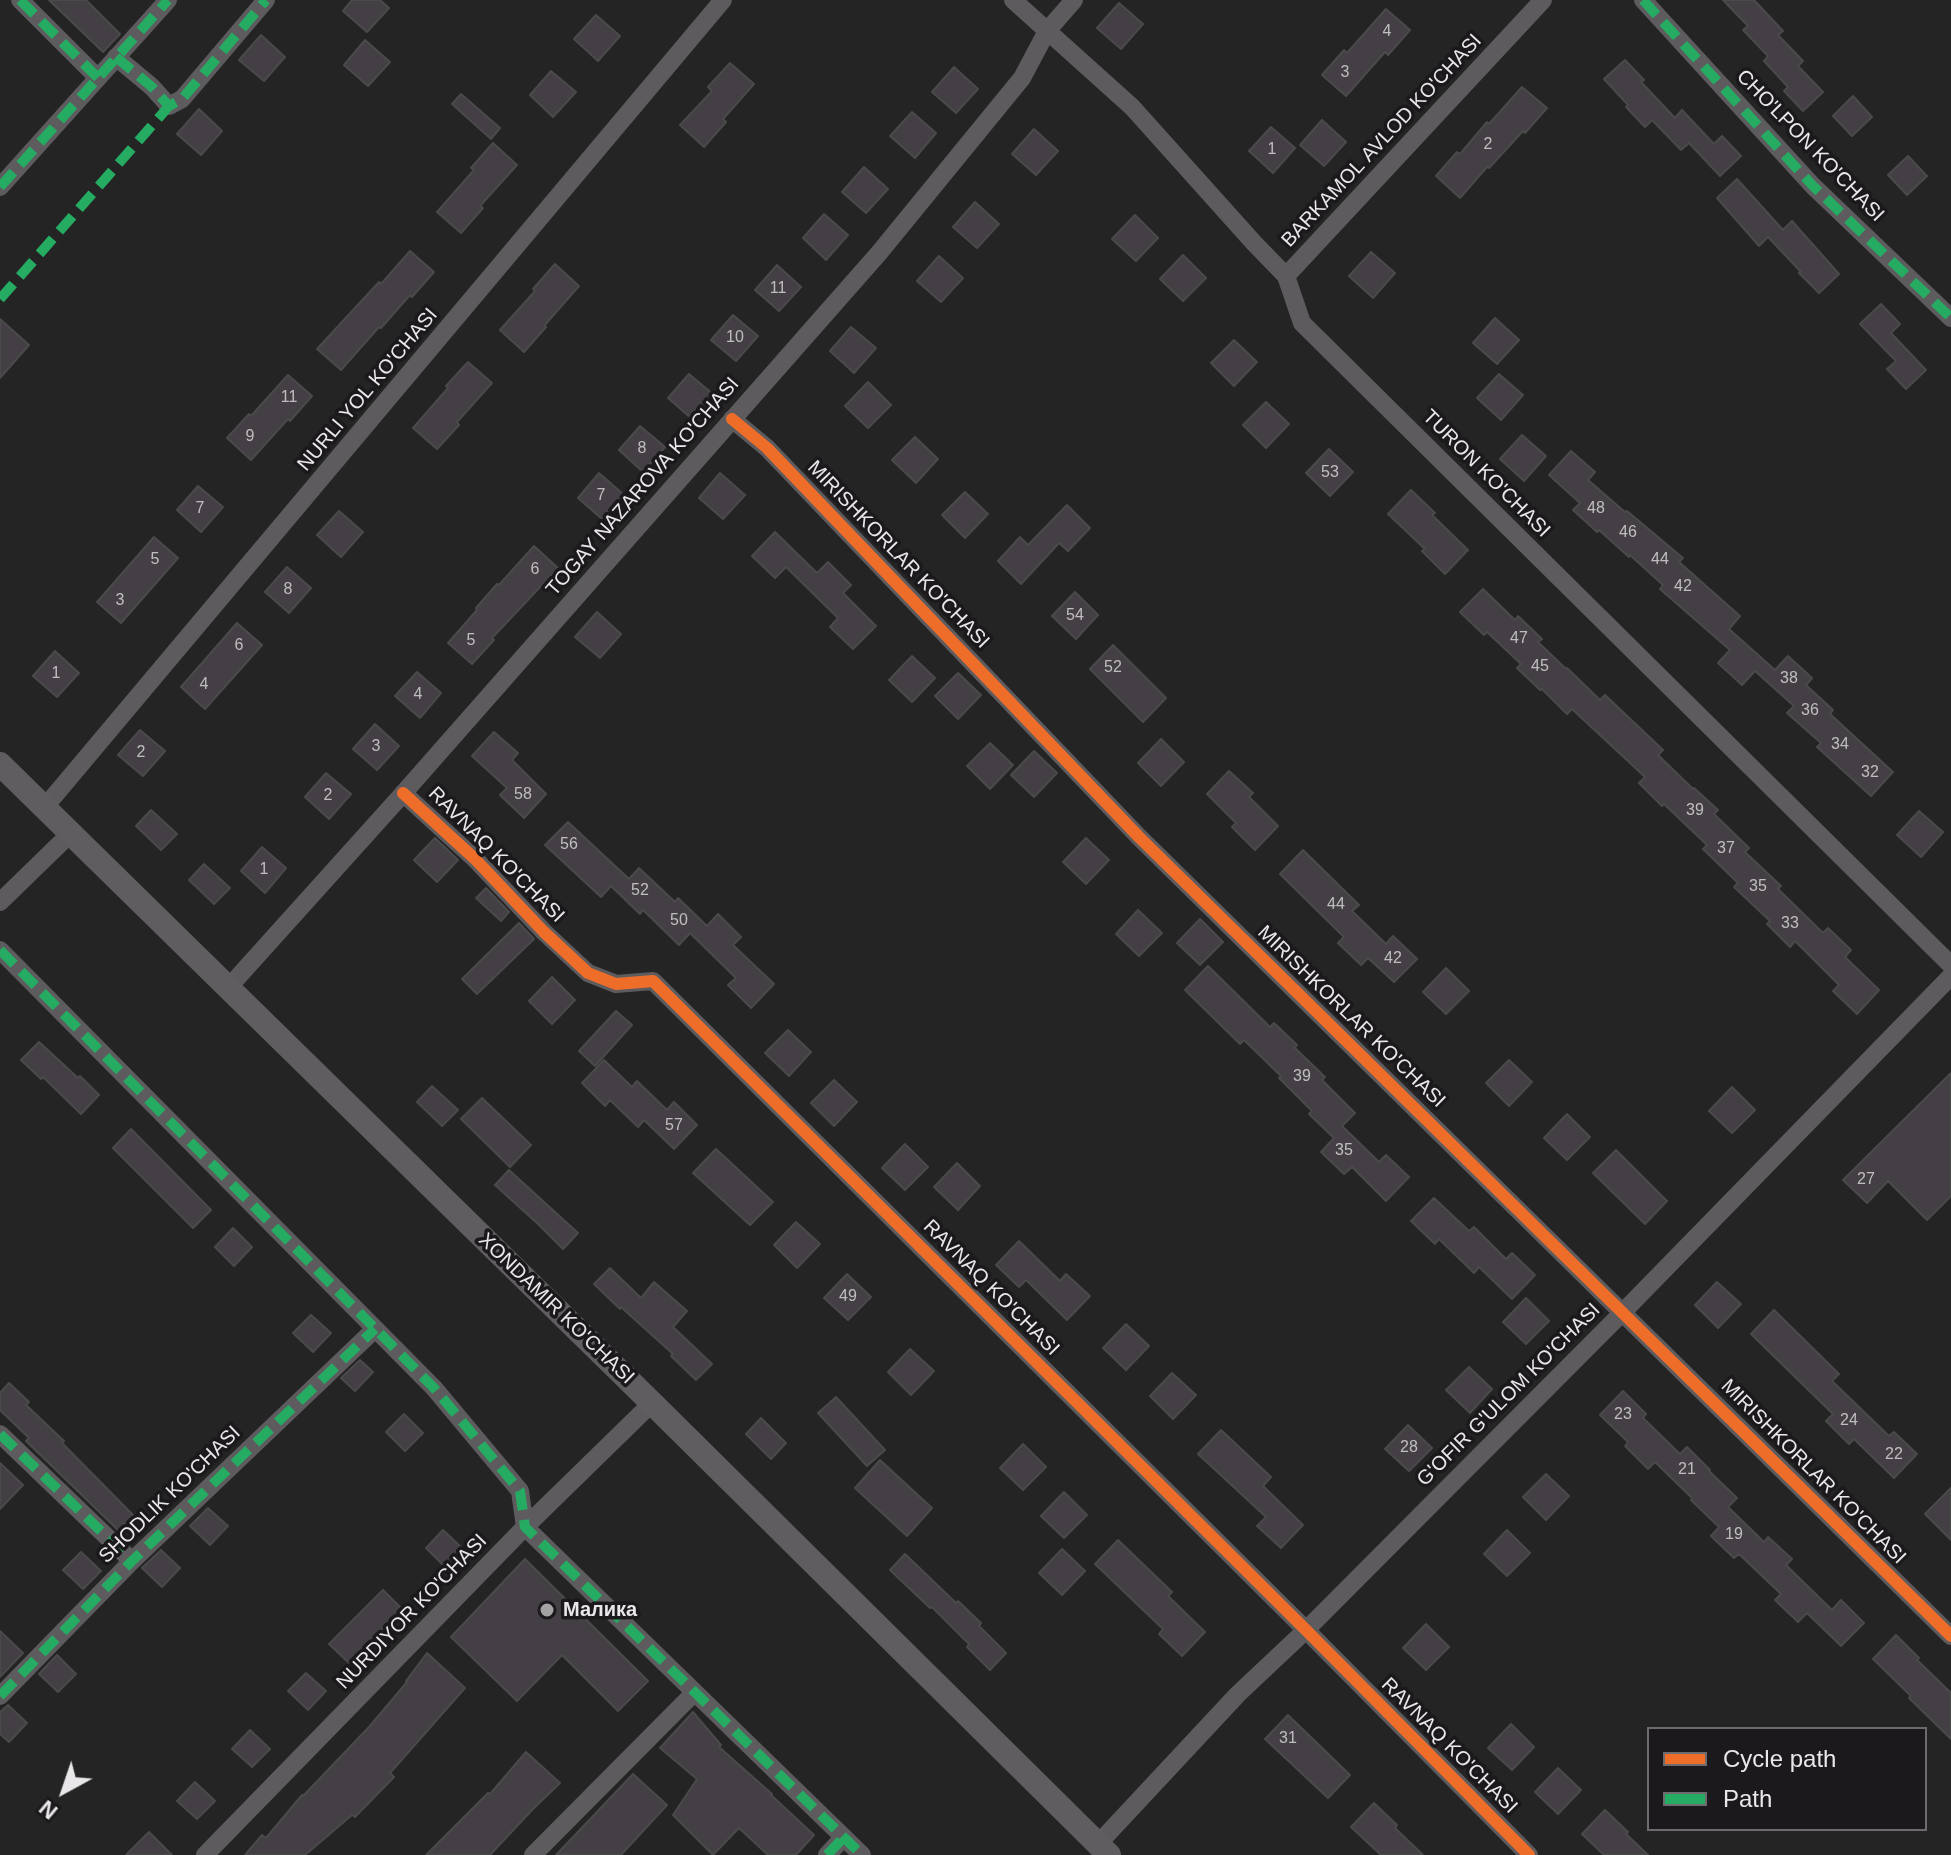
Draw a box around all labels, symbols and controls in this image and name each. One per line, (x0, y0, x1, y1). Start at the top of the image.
house number: 4 (1383, 22, 1391, 42)
street label: BARKAMOL AVLOD KO'CHASI (1277, 30, 1487, 252)
house number: 3 (1341, 63, 1349, 83)
street label: CHO'LPON KO'CHASI (1731, 65, 1889, 227)
house number: 2 (1484, 135, 1492, 155)
house number: 1 (1268, 140, 1276, 160)
house number: 11 (770, 279, 786, 299)
street label: NURLI YOL KO'CHASI (293, 304, 443, 476)
house number: 10 (726, 328, 744, 348)
street label: TOGAY NAZAROVA KO'CHASI (542, 373, 744, 601)
house number: 11 (281, 388, 297, 408)
street label: TURON KO'CHASI (1417, 405, 1555, 543)
house number: 9 (246, 427, 254, 447)
house number: 8 (638, 439, 646, 459)
street label: MIRISHKORLAR KO'CHASI (802, 456, 994, 654)
house number: 53 (1321, 463, 1339, 483)
house number: 7 (597, 486, 605, 506)
house number: 7 (196, 499, 204, 519)
house number: 48 (1587, 499, 1605, 519)
house number: 46 (1619, 523, 1637, 543)
house number: 5 (151, 550, 159, 570)
house number: 44 (1651, 550, 1669, 570)
house number: 6 (531, 560, 539, 580)
house number: 42 (1674, 577, 1692, 597)
house number: 8 (284, 580, 292, 600)
house number: 3 (116, 591, 124, 611)
house number: 54 (1066, 606, 1084, 626)
house number: 47 (1510, 629, 1528, 649)
house number: 5 (467, 631, 475, 651)
house number: 6 (235, 636, 243, 656)
house number: 45 (1531, 657, 1549, 677)
house number: 52 (1104, 658, 1122, 678)
house number: 1 (52, 664, 60, 684)
house number: 38 (1780, 669, 1798, 689)
house number: 4 (200, 675, 208, 695)
house number: 4 (414, 685, 422, 705)
house number: 36 (1801, 701, 1819, 721)
house number: 34 (1831, 735, 1849, 755)
house number: 3 (372, 737, 380, 757)
house number: 2 (137, 743, 145, 763)
house number: 32 (1861, 763, 1879, 783)
street label: RAVNAQ KO'CHASI (423, 782, 569, 928)
house number: 58 (514, 785, 532, 805)
house number: 2 (324, 786, 332, 806)
house number: 39 (1686, 801, 1704, 821)
house number: 56 (560, 835, 578, 855)
house number: 37 (1717, 839, 1735, 859)
house number: 1 (260, 860, 268, 880)
house number: 35 (1749, 877, 1767, 897)
house number: 52 (631, 881, 649, 901)
house number: 44 (1327, 895, 1345, 915)
house number: 50 (670, 911, 688, 931)
house number: 33 (1781, 914, 1799, 934)
street label: MIRISHKORLAR KO'CHASI (1252, 921, 1450, 1113)
house number: 42 (1384, 949, 1402, 969)
house number: 39 (1293, 1067, 1311, 1087)
house number: 57 (665, 1116, 683, 1136)
house number: 35 (1335, 1141, 1353, 1161)
house number: 27 (1857, 1170, 1875, 1190)
street label: RAVNAQ KO'CHASI (918, 1215, 1064, 1361)
street label: XONDAMIR KO'CHASI (473, 1228, 639, 1390)
house number: 49 (839, 1287, 857, 1307)
street label: G'OFIR G'ULOM KO'CHASI (1412, 1298, 1606, 1492)
street label: MIRISHKORLAR KO'CHASI (1716, 1375, 1910, 1569)
house number: 23 (1614, 1405, 1632, 1425)
house number: 24 (1840, 1411, 1858, 1431)
street label: SHODLIK KO'CHASI (94, 1421, 246, 1569)
house number: 28 (1400, 1438, 1418, 1458)
house number: 22 (1885, 1445, 1903, 1465)
house number: 21 (1678, 1460, 1696, 1480)
house number: 19 (1725, 1525, 1743, 1545)
street label: NURDIYOR KO'CHASI (332, 1530, 492, 1694)
place label: Малика (563, 1598, 637, 1622)
marker: Малика (538, 1601, 556, 1619)
street label: RAVNAQ KO'CHASI (1376, 1673, 1522, 1819)
legend (1647, 1727, 1927, 1831)
house number: 31 (1279, 1729, 1297, 1749)
text: Cycle path (1723, 1745, 1836, 1772)
north arrow (24, 1751, 104, 1831)
text: Path (1723, 1785, 1772, 1812)
text: N (34, 1795, 62, 1824)

